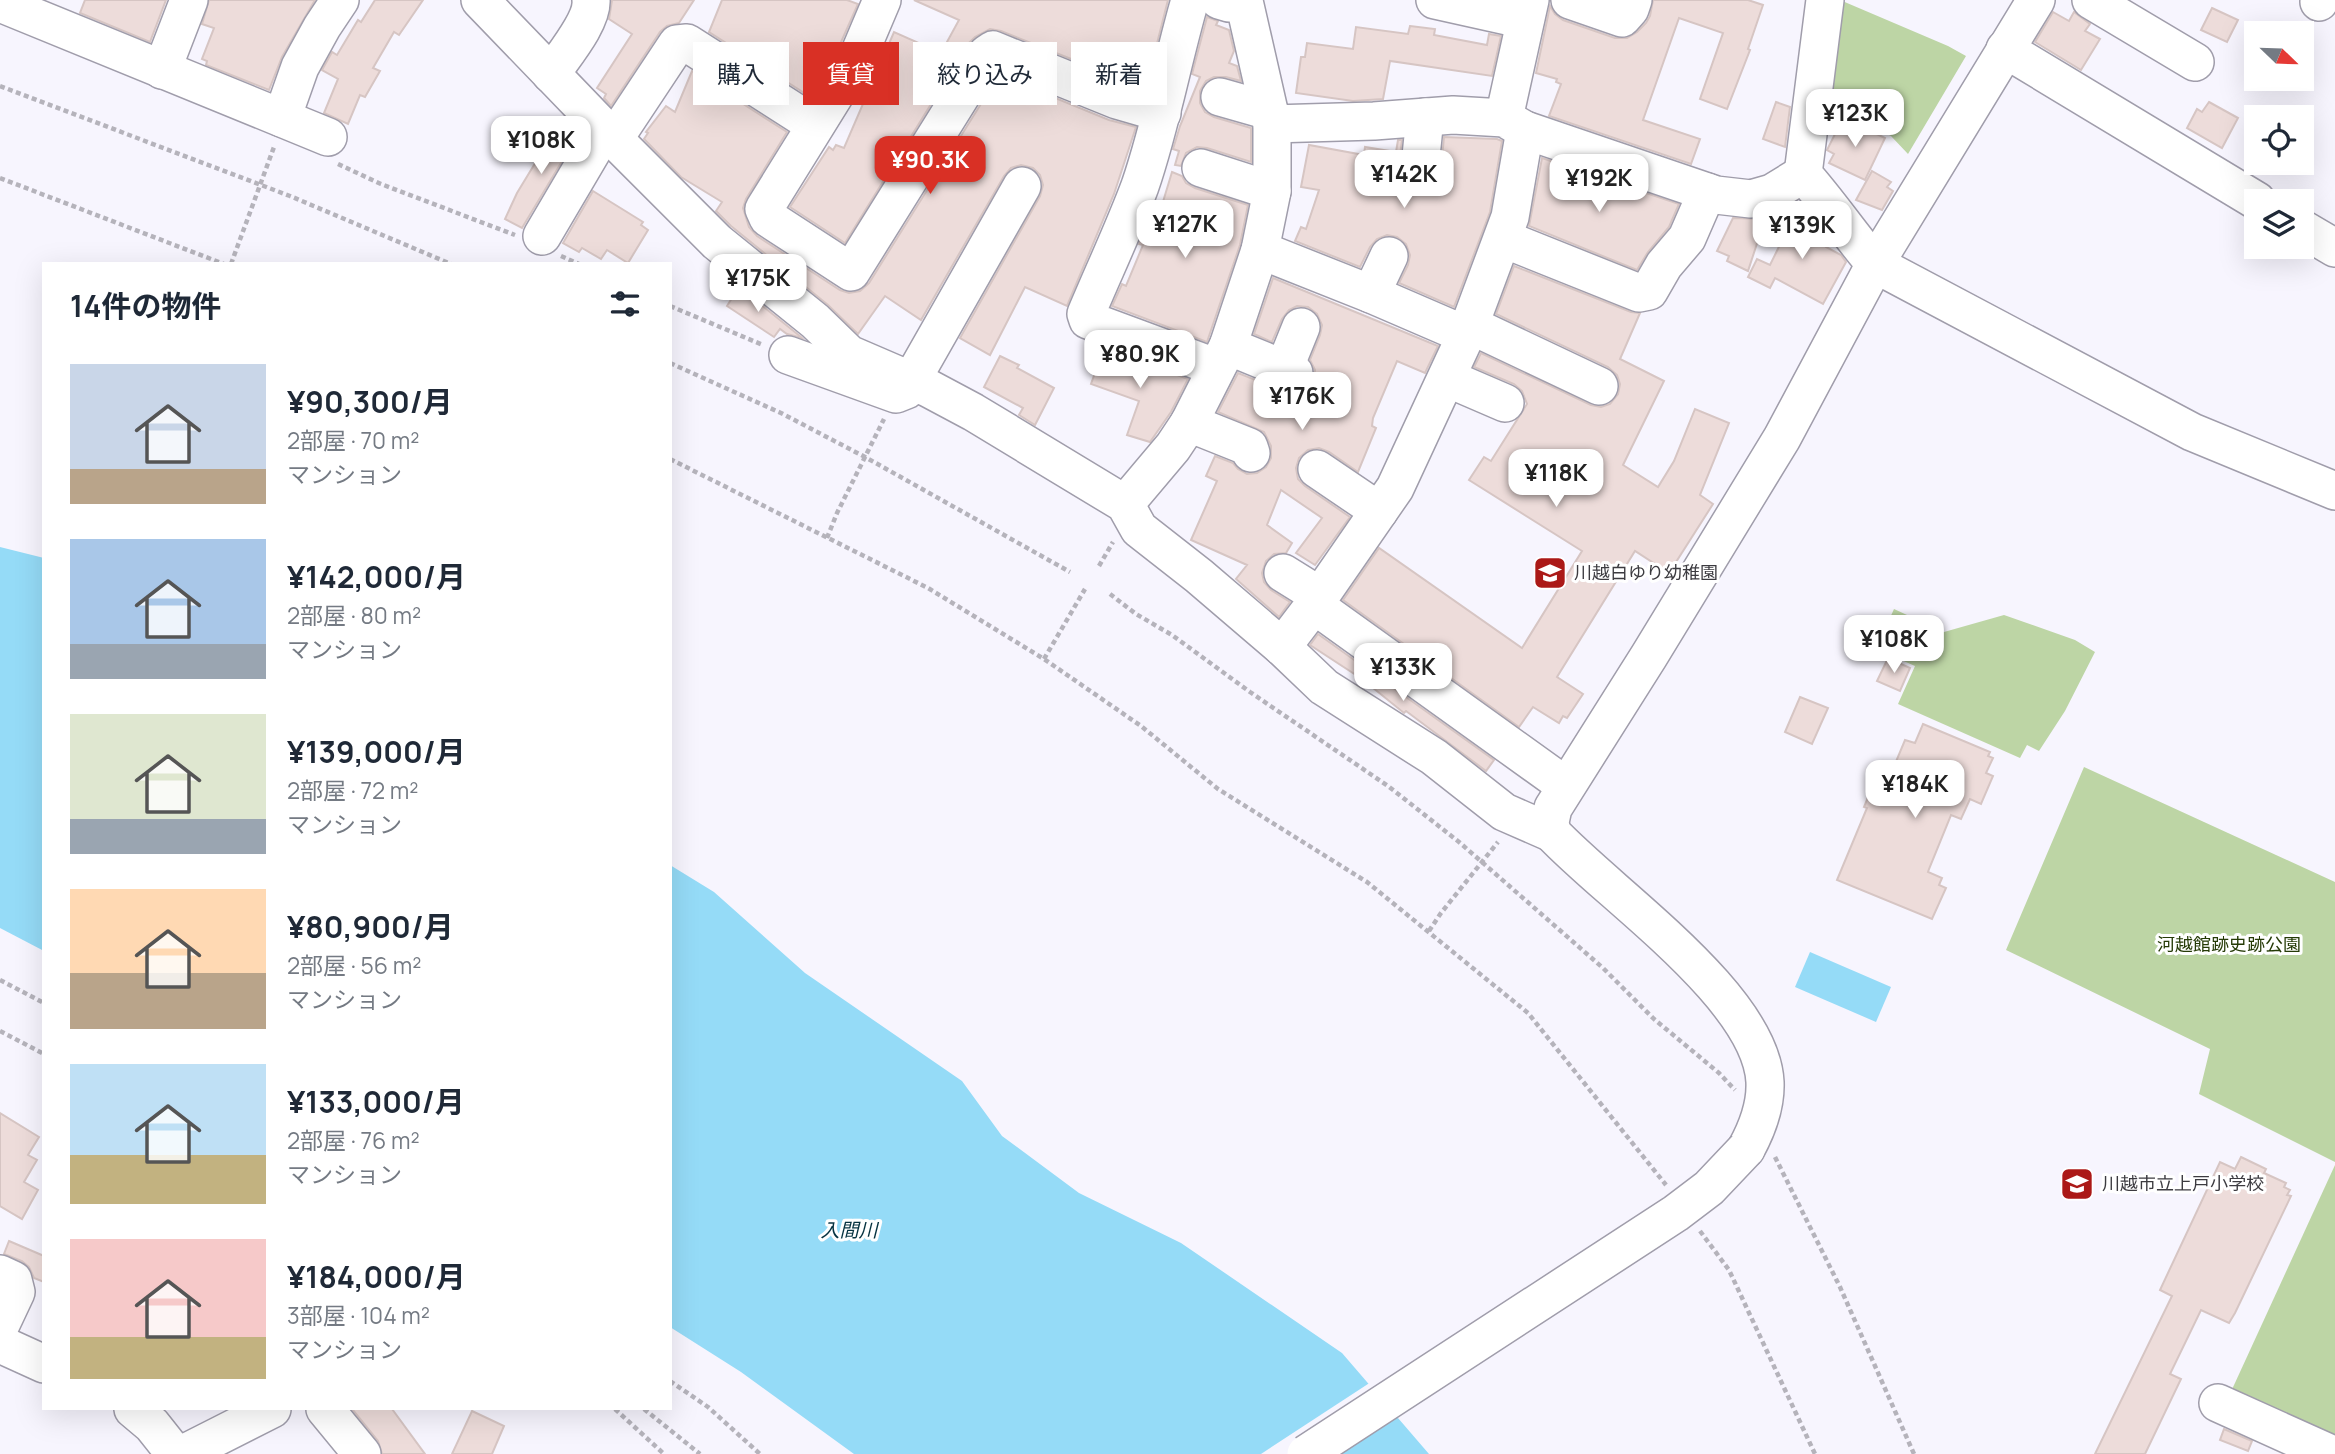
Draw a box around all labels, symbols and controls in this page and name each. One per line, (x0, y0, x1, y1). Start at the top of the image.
north arrow (2244, 21, 2314, 91)
map controls (2244, 21, 2314, 259)
chip: 購入 (693, 42, 789, 105)
chip: 賃貸 (803, 42, 899, 105)
chip: 絞り込み (913, 42, 1057, 105)
chip: 新着 (1071, 42, 1167, 105)
pin: ¥123K (1806, 90, 1904, 149)
text: ¥123K (1822, 96, 1888, 128)
button: locate (2244, 105, 2314, 175)
pin: ¥108K (492, 116, 590, 176)
text: ¥108K (507, 123, 575, 155)
pin: ¥90.3K (873, 136, 987, 196)
text: ¥90.3K (891, 143, 969, 175)
pin: ¥142K (1355, 150, 1453, 210)
pin: ¥192K (1550, 154, 1648, 214)
text: ¥142K (1371, 157, 1437, 189)
text: ¥192K (1565, 161, 1633, 193)
button: layers (2244, 189, 2314, 259)
pin: ¥127K (1136, 201, 1234, 260)
pin: ¥139K (1753, 202, 1851, 261)
text: ¥127K (1153, 207, 1218, 239)
text: ¥139K (1769, 208, 1835, 240)
pin: ¥175K (709, 254, 807, 314)
text: ¥175K (726, 261, 790, 293)
text: 14件の物件 (70, 285, 221, 326)
icon: filters (606, 285, 644, 323)
pin: ¥80.9K (1083, 330, 1197, 390)
text: ¥80.9K (1100, 337, 1180, 369)
pin: ¥176K (1253, 372, 1351, 432)
text: ¥176K (1269, 379, 1335, 411)
text: ¥90,300/月 (287, 381, 453, 422)
icon: home (126, 392, 210, 476)
text: 2部屋 · 70 m² (287, 424, 419, 456)
pin: ¥118K (1507, 449, 1605, 509)
text: ¥118K (1524, 456, 1588, 488)
text: マンション (287, 458, 402, 490)
school or university icon: 川越白ゆり幼稚園 (1531, 554, 1569, 592)
text: ¥142,000/月 (287, 556, 466, 597)
place label: 川越白ゆり幼稚園 (1574, 560, 1718, 584)
icon: home (126, 567, 210, 651)
text: 2部屋 · 80 m² (287, 599, 421, 631)
pin: ¥108K (1845, 616, 1943, 675)
text: ¥108K (1860, 622, 1928, 654)
text: マンション (287, 633, 402, 665)
pin: ¥133K (1354, 644, 1452, 703)
text: ¥133K (1370, 650, 1436, 682)
text: ¥139,000/月 (287, 731, 466, 772)
icon: home (126, 742, 210, 826)
pin: ¥184K (1866, 760, 1964, 820)
text: ¥184K (1881, 767, 1949, 799)
text: 2部屋 · 72 m² (287, 774, 418, 806)
text: マンション (287, 808, 402, 840)
text: ¥80,900/月 (287, 906, 454, 947)
icon: home (126, 917, 210, 1001)
park label: 河越館跡史跡公園 (2157, 932, 2301, 956)
text: 2部屋 · 56 m² (287, 949, 421, 981)
text: マンション (287, 983, 402, 1015)
text: ¥133,000/月 (287, 1081, 465, 1122)
icon: home (126, 1092, 210, 1176)
text: 2部屋 · 76 m² (287, 1124, 420, 1156)
text: マンション (287, 1158, 402, 1190)
school or university icon: 川越市立上戸小学校 (2058, 1165, 2096, 1203)
place label: 川越市立上戸小学校 (2102, 1171, 2264, 1195)
water label: 入間川 (820, 1217, 879, 1243)
text: ¥184,000/月 (287, 1256, 466, 1297)
icon: home (126, 1267, 210, 1351)
text: 3部屋 · 104 m² (287, 1299, 430, 1331)
text: マンション (287, 1333, 402, 1365)

